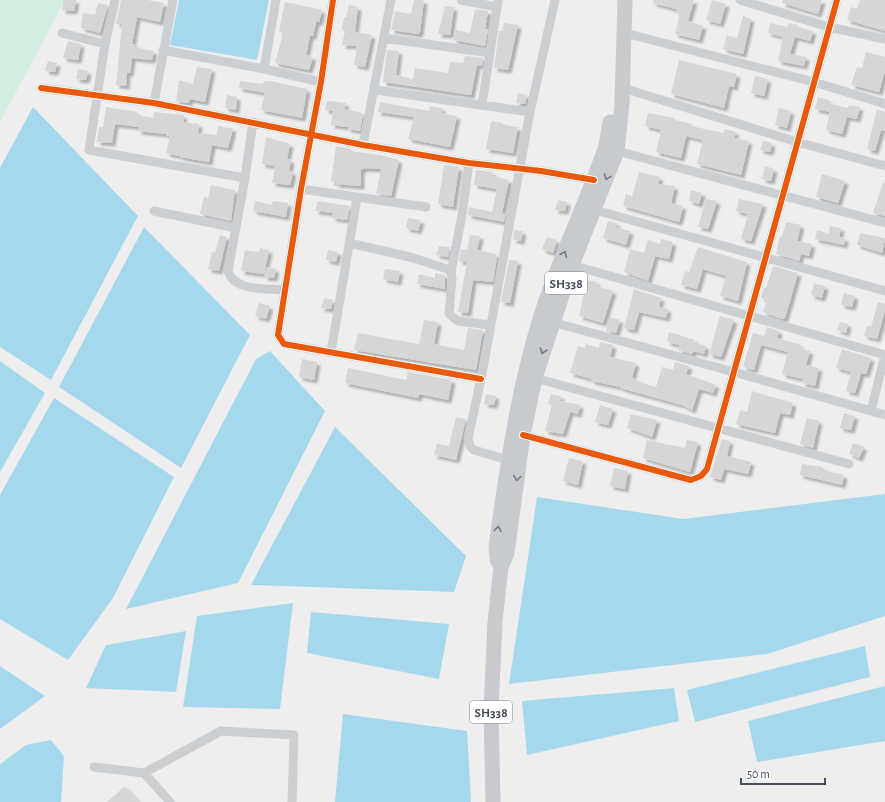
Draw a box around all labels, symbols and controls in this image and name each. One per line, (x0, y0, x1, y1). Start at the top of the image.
one-way arrow (604, 173, 612, 180)
one-way arrow (559, 251, 567, 258)
road number: SH338 (545, 272, 587, 294)
one-way arrow (539, 348, 548, 355)
one-way arrow (513, 475, 522, 482)
one-way arrow (493, 526, 502, 532)
road number: SH338 (470, 701, 512, 723)
scale bar (741, 760, 825, 786)
text: 50 m (747, 768, 770, 780)

